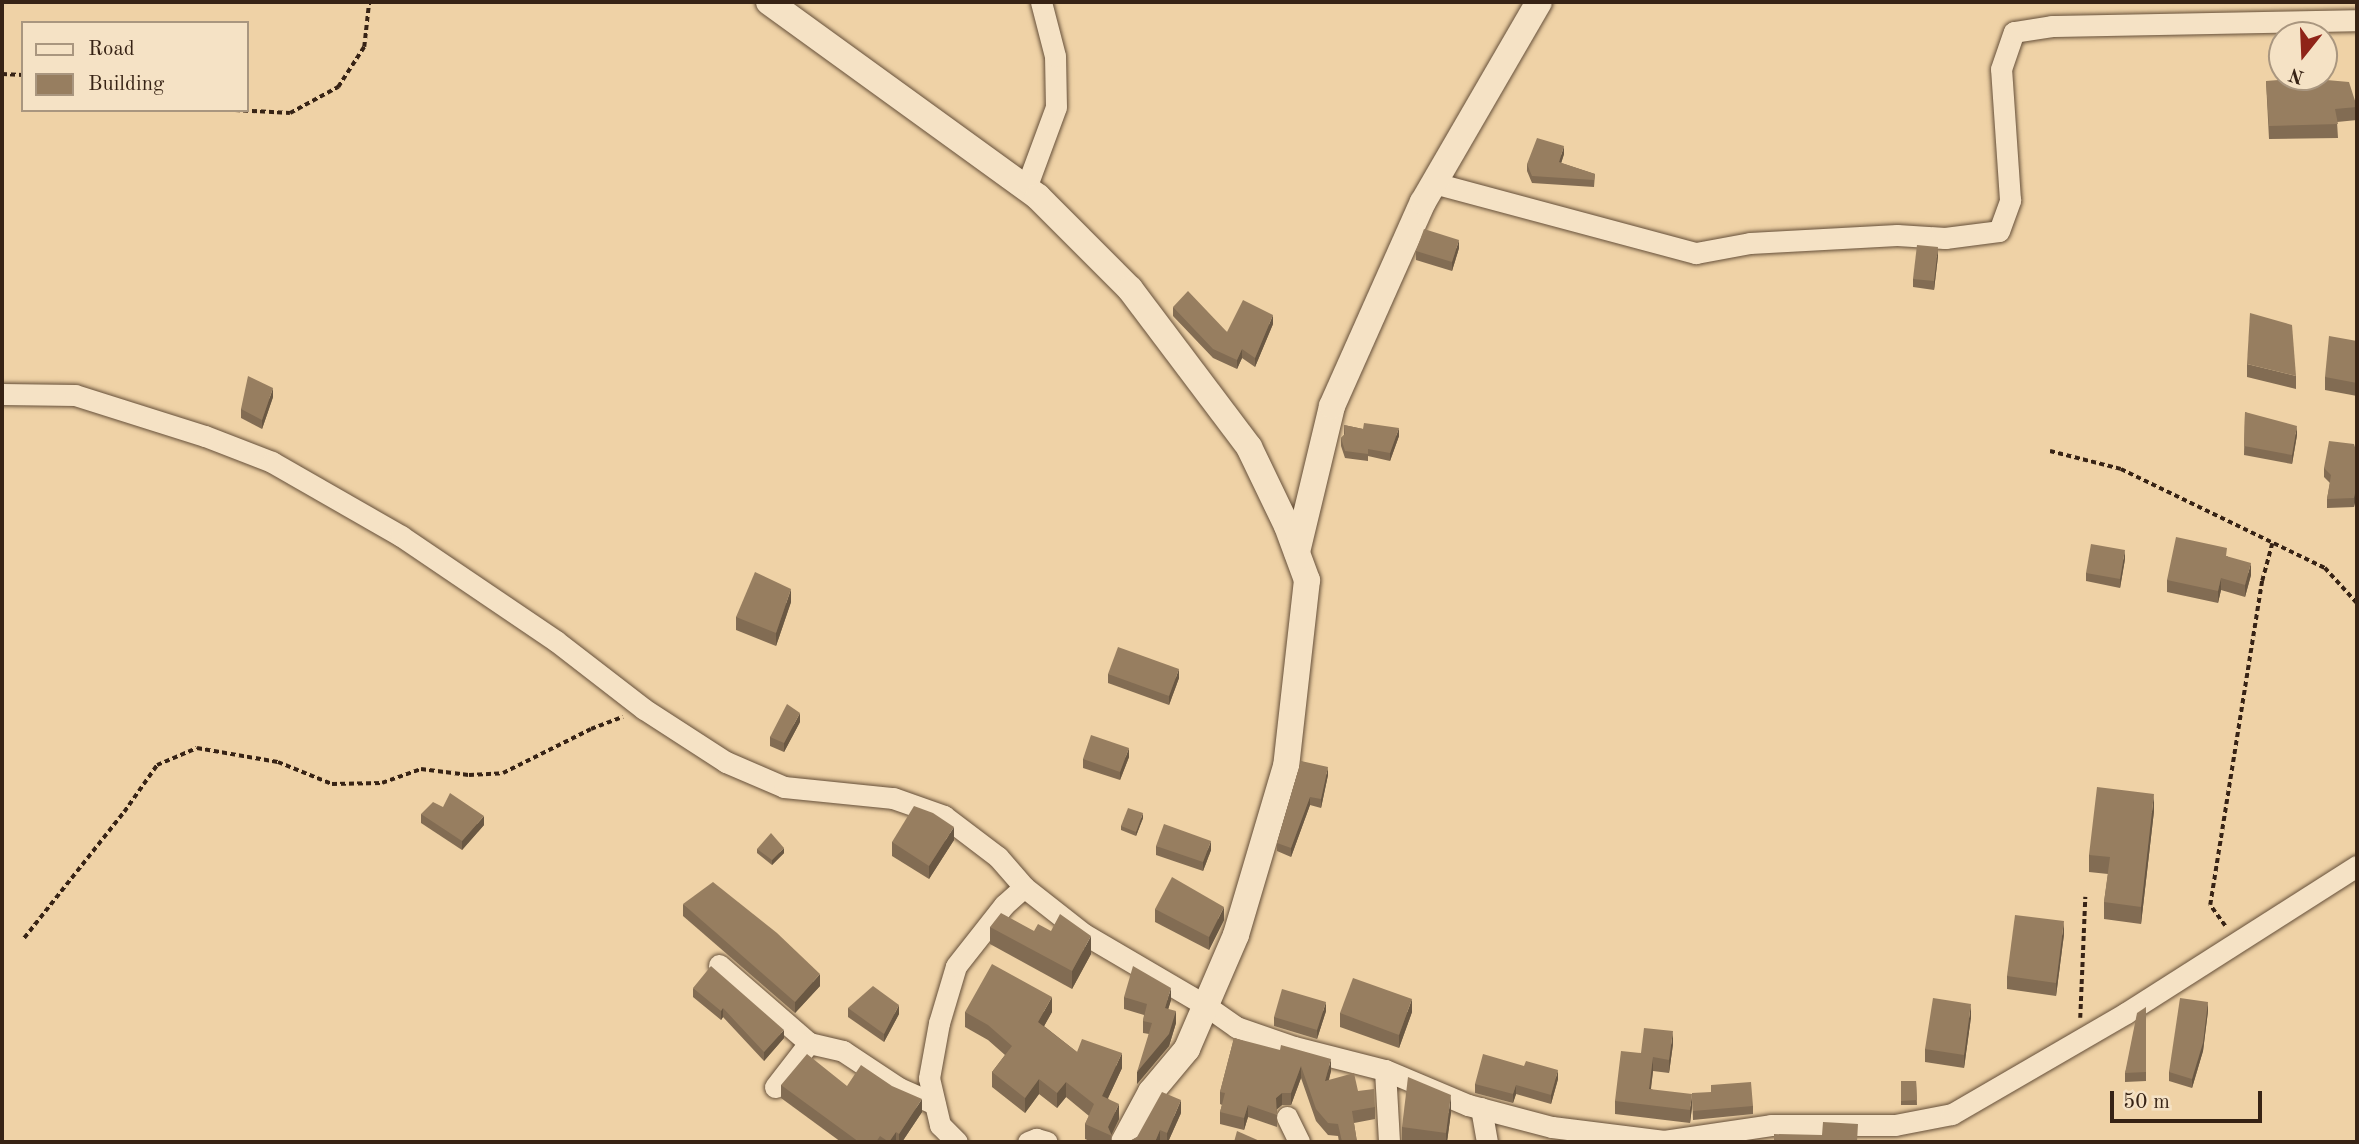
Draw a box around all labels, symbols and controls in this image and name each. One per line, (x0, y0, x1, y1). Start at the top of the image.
legend (21, 21, 248, 112)
north arrow (2268, 21, 2338, 91)
text: Road (88, 39, 135, 60)
text: N (2287, 63, 2307, 86)
text: Building (88, 74, 164, 95)
scale bar (2114, 1078, 2266, 1122)
text: 50 m (2123, 1092, 2170, 1113)

